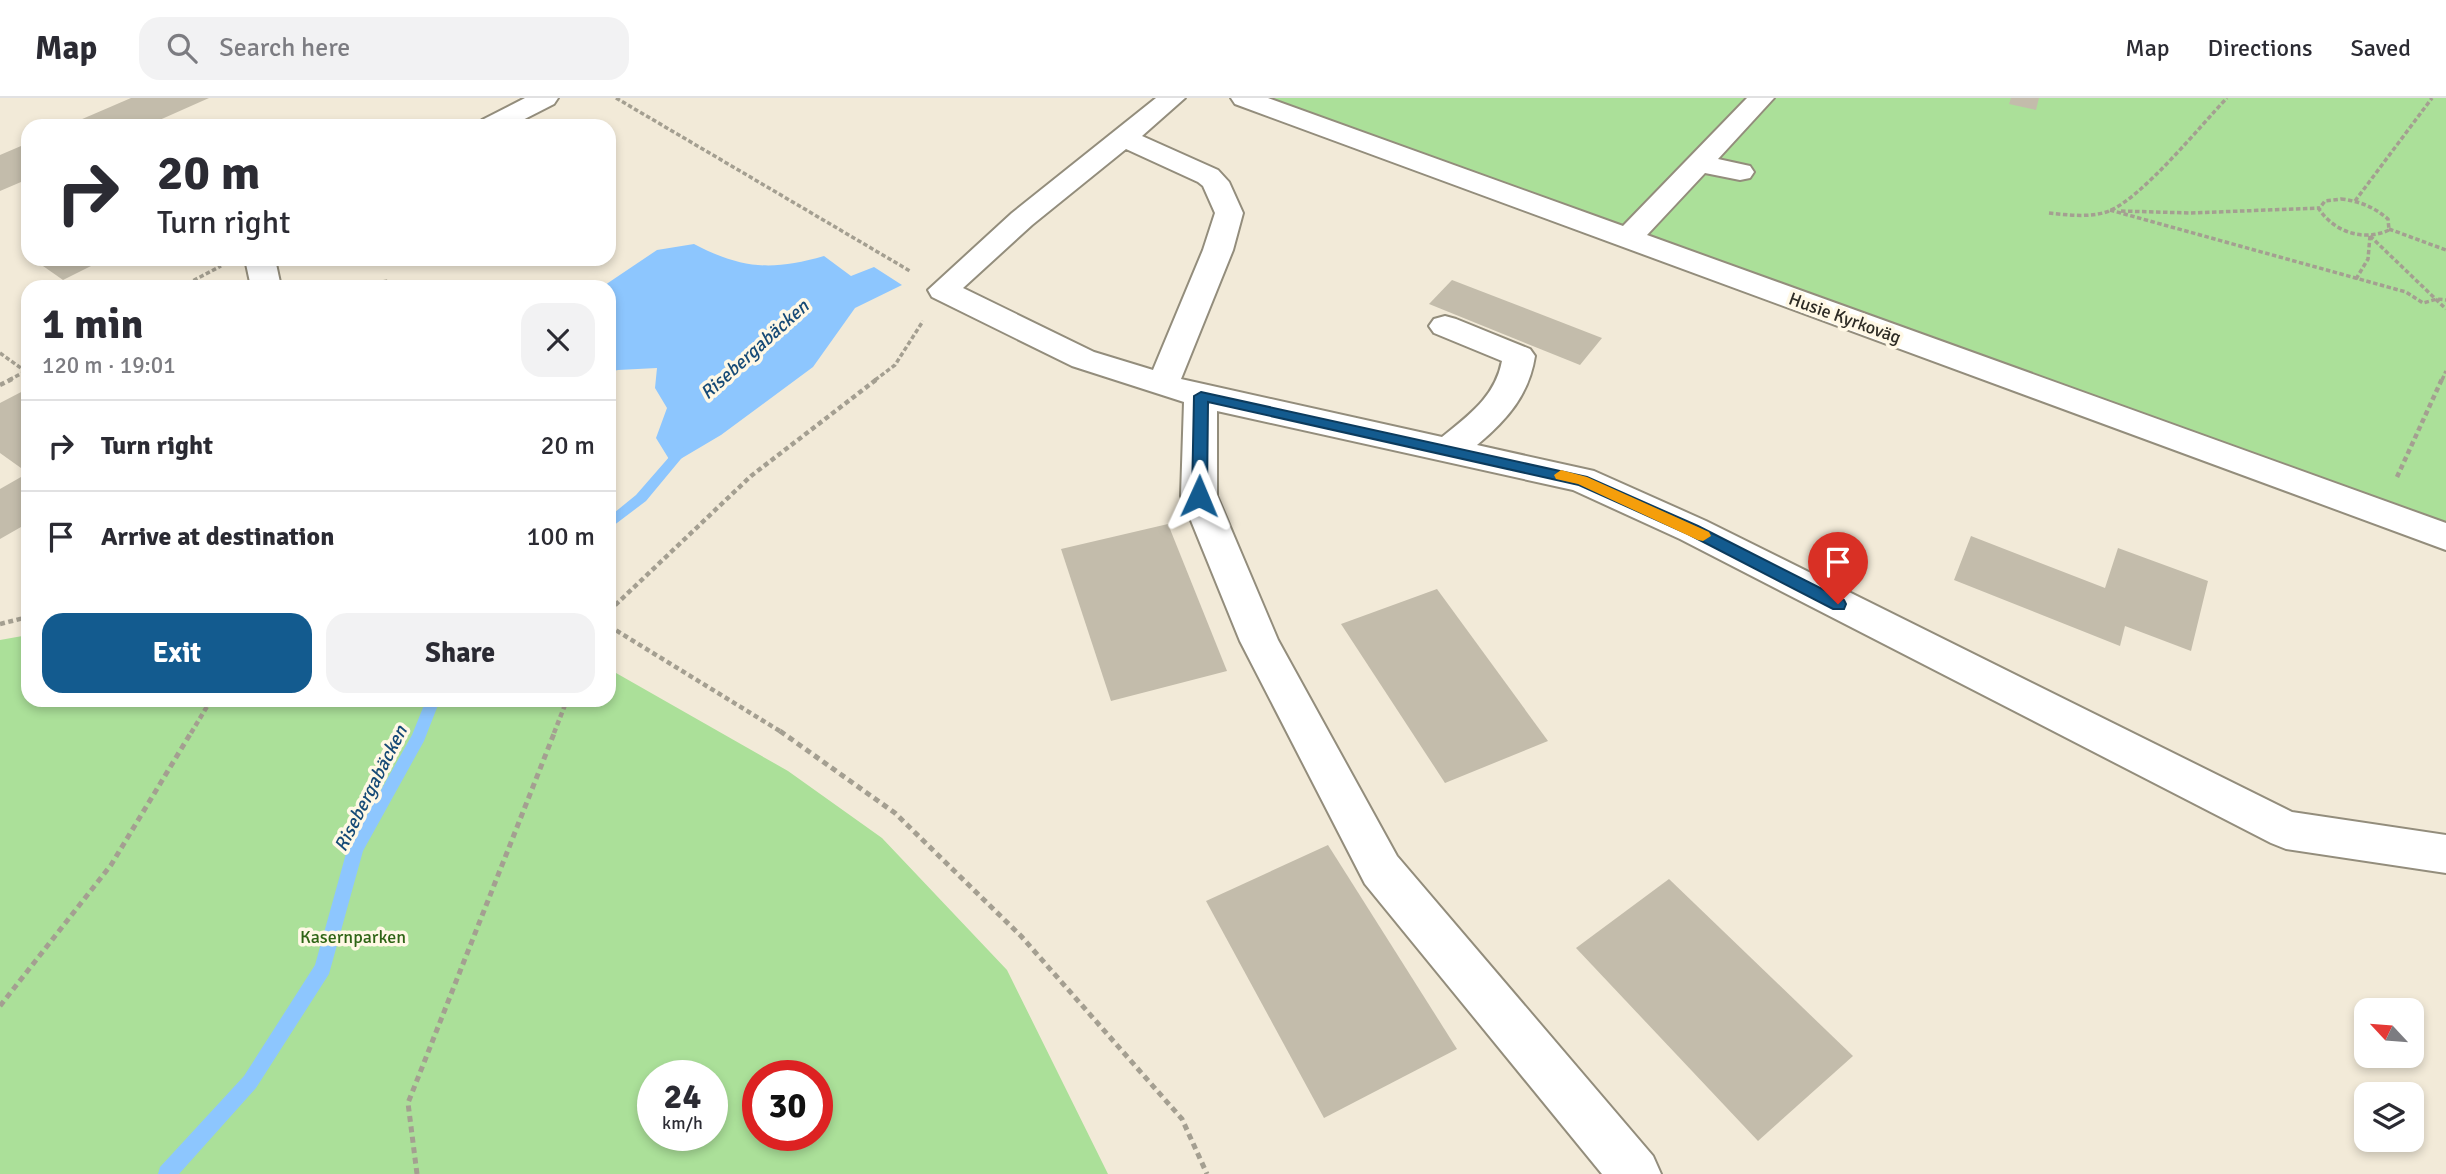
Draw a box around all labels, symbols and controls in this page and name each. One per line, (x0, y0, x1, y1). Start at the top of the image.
search box (139, 17, 629, 80)
text: Map (35, 28, 97, 69)
icon: search (163, 29, 201, 67)
text: Search here (219, 32, 350, 64)
text: Map (2125, 33, 2170, 63)
text: Directions (2208, 33, 2313, 63)
text: Saved (2351, 33, 2411, 63)
text: 20 m (157, 143, 260, 203)
icon: right (42, 147, 133, 238)
text: Turn right (157, 203, 290, 242)
street label: Husie Kyrkoväg (1786, 288, 1904, 348)
water label: Risebergabäcken (695, 294, 814, 405)
text: 1 min (42, 299, 143, 350)
button: close (521, 303, 595, 377)
text: 120 m · 19:01 (42, 351, 176, 380)
icon: right (42, 427, 80, 465)
text: Turn right (101, 430, 213, 462)
text: 20 m (540, 430, 595, 462)
position arrow (1162, 459, 1236, 533)
icon: arrive (42, 518, 80, 556)
text: Arrive at destination (101, 521, 334, 553)
text: 100 m (526, 521, 595, 553)
pin (1808, 532, 1868, 604)
icon: arrive (1819, 543, 1857, 581)
button: Exit (42, 613, 312, 693)
button: Share (326, 613, 595, 693)
water label: Risebergabäcken (329, 721, 413, 855)
park label: Kasernparken (300, 926, 406, 948)
north arrow (2354, 998, 2424, 1068)
map controls (2354, 998, 2424, 1152)
speed limit sign: 30 (742, 1060, 833, 1151)
text: 24 (664, 1075, 701, 1118)
button: layers (2354, 1082, 2424, 1152)
text: km/h (662, 1112, 703, 1134)

